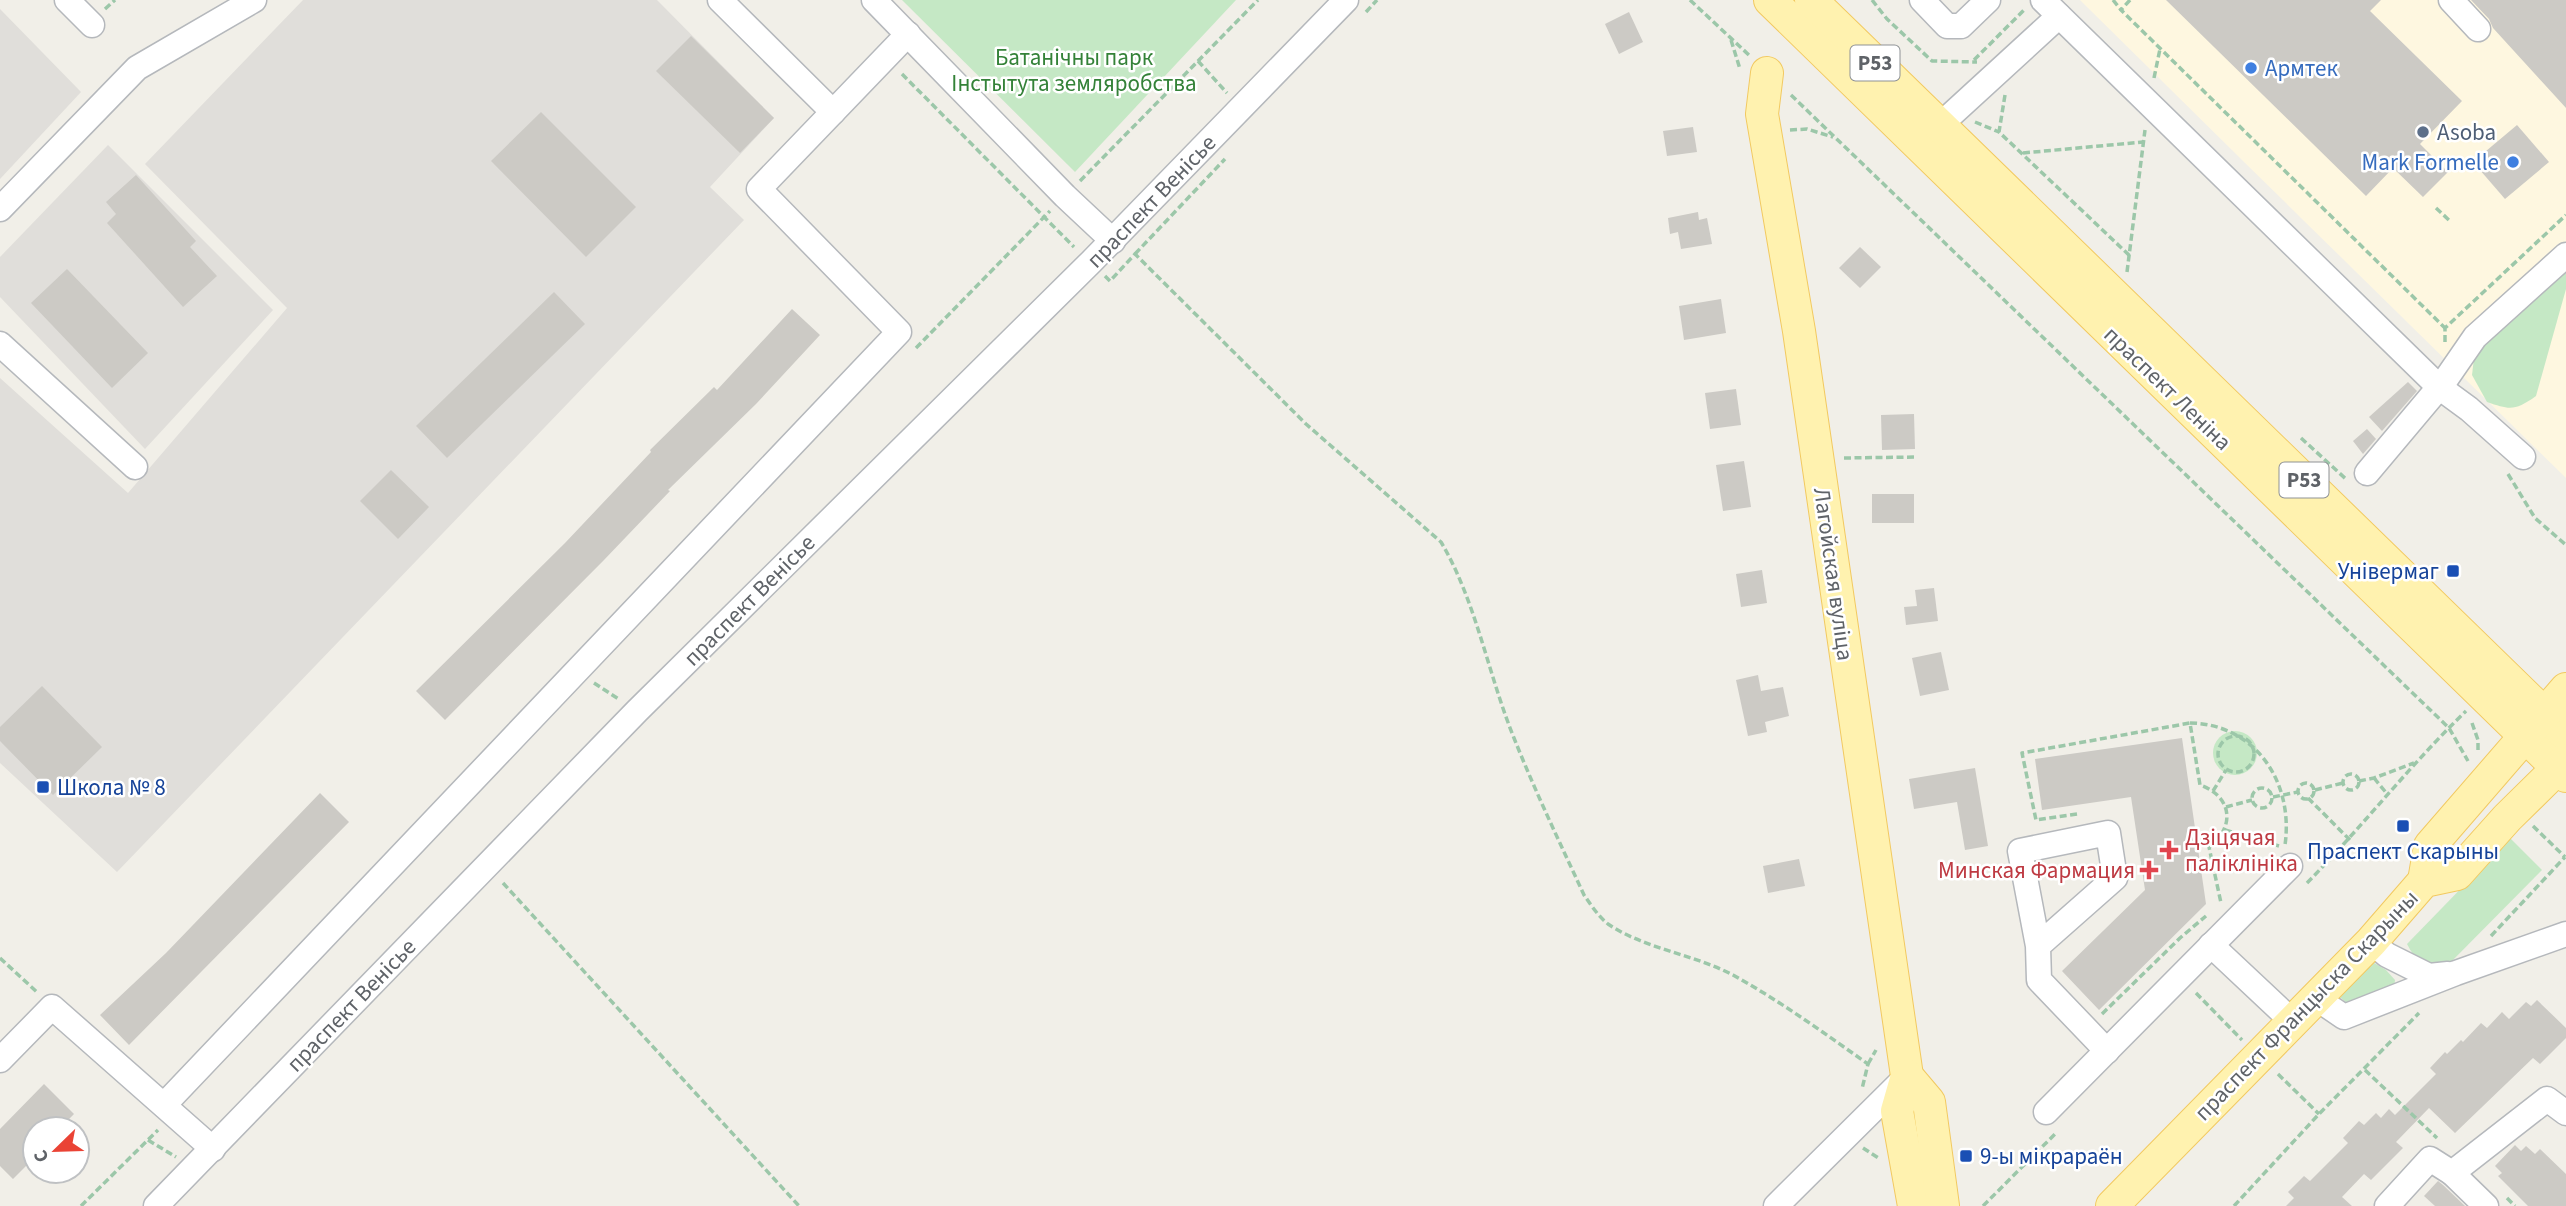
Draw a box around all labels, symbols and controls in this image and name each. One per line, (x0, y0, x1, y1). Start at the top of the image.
park label: Батанічны парк Інстытута земляробства (951, 41, 1197, 100)
road number: Р53 (1850, 46, 1899, 80)
place label: Армтек (2265, 52, 2339, 85)
marker: Армтек (2243, 60, 2259, 76)
place label: Asoba (2437, 116, 2496, 149)
marker: Asoba (2415, 124, 2431, 140)
street label: праспект Венісье (1079, 127, 1224, 275)
place label: Mark Formelle (2362, 146, 2499, 179)
marker: Mark Formelle (2505, 154, 2521, 170)
street label: праспект Леніна (2096, 319, 2239, 458)
road number: Р53 (2280, 462, 2328, 498)
street label: Лагойская вуліца (1805, 485, 1862, 663)
street label: праспект Венісье (676, 527, 823, 674)
place label: Універмаг (2338, 555, 2439, 588)
marker: Універмаг (2445, 563, 2461, 579)
place label: Школа № 8 (57, 771, 166, 804)
marker: Школа № 8 (35, 779, 51, 795)
marker: Праспект Скарыны (2395, 818, 2411, 834)
place label: Дзіцячая паліклініка (2185, 821, 2298, 880)
place label: Праспект Скарыны (2307, 835, 2499, 868)
marker: Дзіцячая паліклініка (2159, 840, 2179, 860)
place label: Минская Фармация (1938, 854, 2135, 887)
marker: Минская Фармация (2141, 862, 2157, 878)
street label: праспект Францыска Скарыны (2187, 882, 2426, 1128)
street label: праспект Венісье (279, 931, 424, 1079)
north arrow (21, 1115, 91, 1185)
place label: 9-ы мікрараён (1980, 1140, 2123, 1173)
text: С (27, 1146, 56, 1166)
marker: 9-ы мікрараён (1958, 1148, 1974, 1164)

